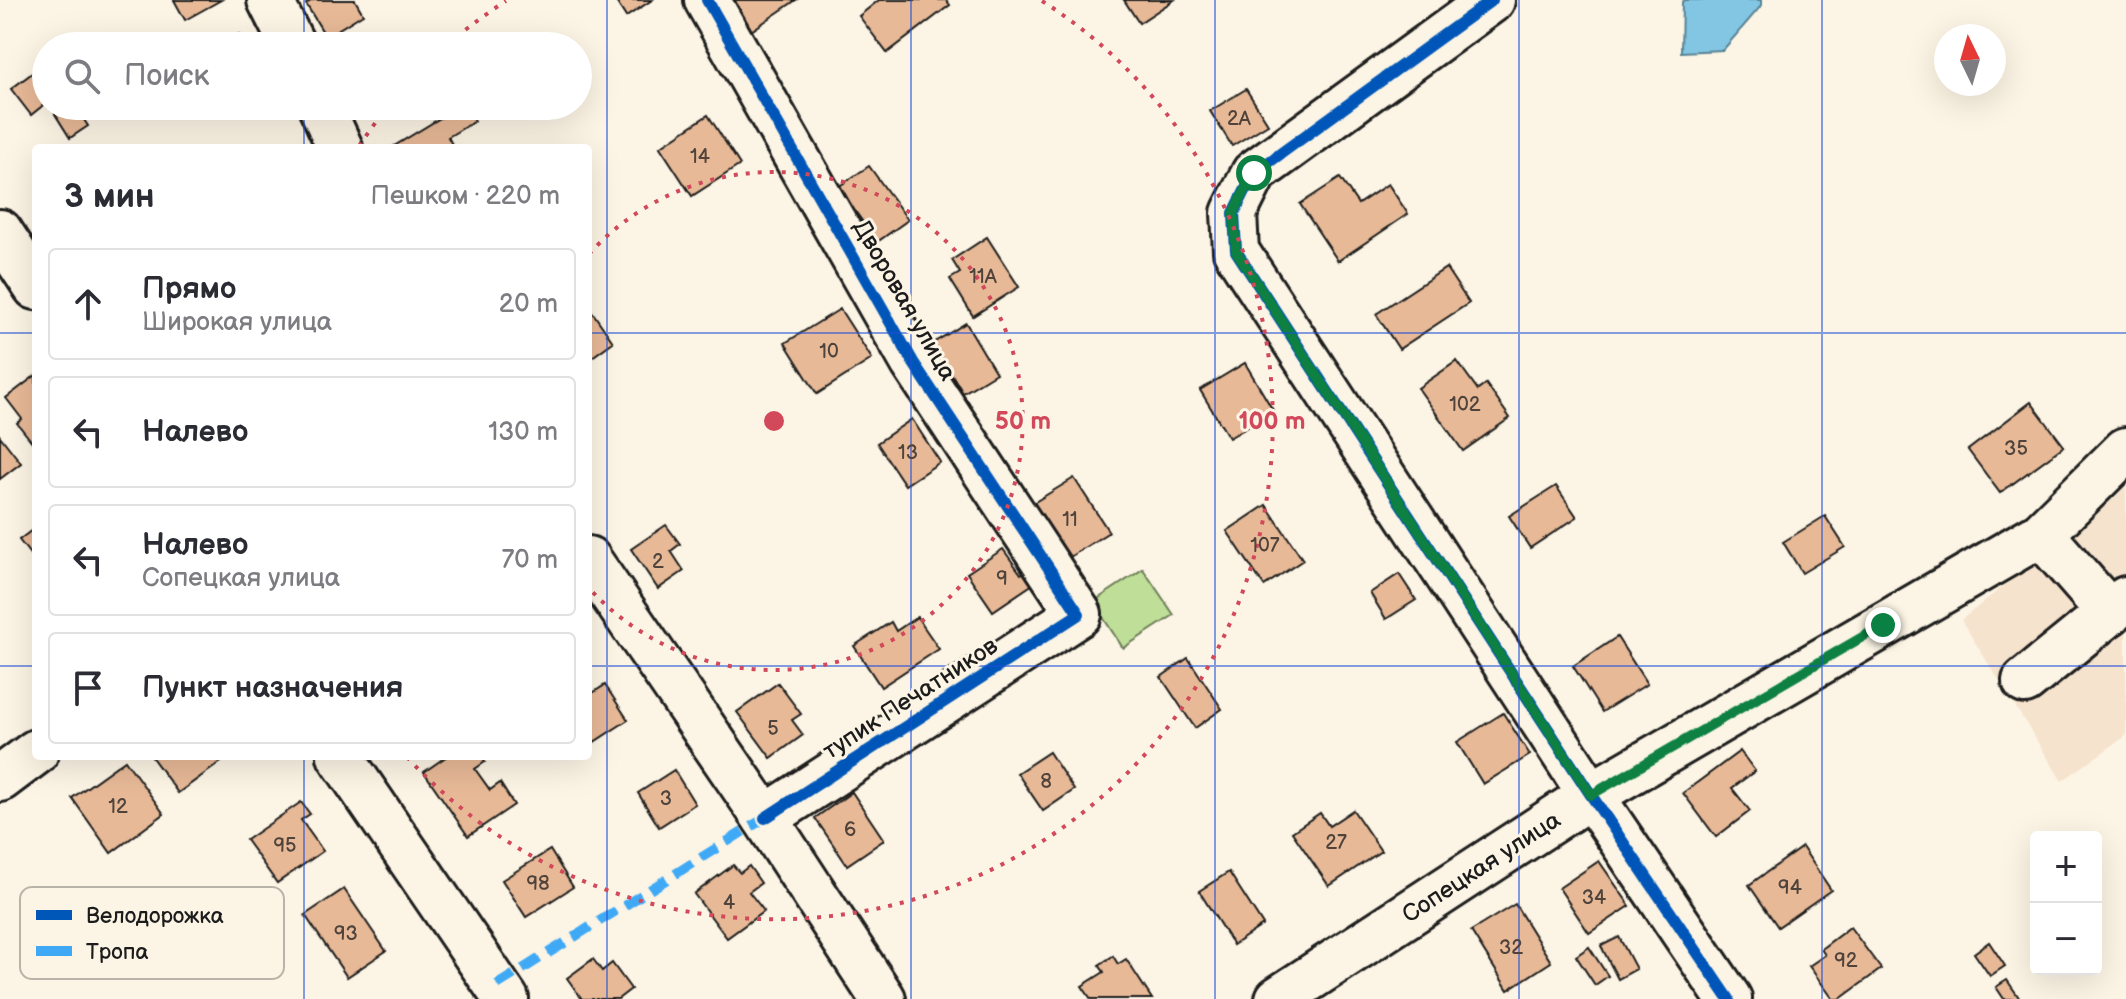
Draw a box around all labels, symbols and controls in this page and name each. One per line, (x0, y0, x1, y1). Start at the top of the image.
north arrow (1934, 24, 2006, 96)
search box (32, 32, 592, 120)
icon: search (60, 54, 104, 98)
text: Поиск (124, 58, 210, 94)
house number: 2А (1227, 107, 1252, 131)
house number: 14 (690, 145, 710, 169)
route start (1236, 155, 1272, 191)
text: 3 мин (64, 176, 155, 217)
text: Пешком · 220 m (370, 181, 560, 212)
street label: Дворовая улица (847, 215, 962, 386)
house number: 11А (969, 265, 998, 289)
text: Прямо (142, 271, 236, 307)
icon: ahead (66, 282, 110, 326)
text: 20 m (499, 289, 558, 320)
text: Широкая улица (142, 307, 332, 338)
house number: 10 (819, 340, 839, 364)
house number: 102 (1449, 393, 1481, 417)
centre of rings (760, 407, 788, 435)
text: 50 m (995, 407, 1051, 436)
text: 100 m (1239, 407, 1305, 436)
icon: left (66, 410, 110, 454)
text: Налево (142, 414, 248, 450)
text: 130 m (488, 417, 558, 448)
house number: 35 (2004, 437, 2028, 461)
house number: 13 (898, 441, 918, 465)
house number: 11 (1062, 508, 1078, 532)
text: Налево (142, 527, 248, 563)
house number: 107 (1250, 534, 1280, 558)
icon: left (66, 538, 110, 582)
text: 70 m (501, 545, 558, 576)
house number: 2 (652, 550, 664, 574)
text: Сопецкая улица (142, 563, 340, 594)
house number: 9 (996, 567, 1008, 591)
route end (1865, 607, 1901, 643)
street label: тупик Печатников (818, 631, 1003, 766)
icon: arrive (66, 666, 110, 710)
text: Пункт назначения (142, 670, 403, 706)
house number: 5 (767, 717, 779, 741)
house number: 8 (1040, 770, 1052, 794)
house number: 3 (660, 787, 672, 811)
house number: 12 (108, 795, 128, 819)
street label: Сопецкая улица (1397, 805, 1566, 929)
house number: 6 (844, 818, 856, 842)
house number: 27 (1325, 831, 1347, 855)
map controls (2030, 831, 2102, 975)
button: + (2030, 831, 2102, 903)
house number: 95 (273, 834, 297, 858)
house number: 98 (526, 872, 550, 896)
house number: 94 (1778, 876, 1802, 900)
house number: 34 (1582, 886, 1606, 910)
legend (20, 887, 284, 979)
house number: 4 (723, 891, 735, 915)
text: Велодорожка (86, 903, 224, 930)
button: − (2030, 903, 2102, 975)
house number: 93 (334, 922, 358, 946)
house number: 32 (1499, 936, 1523, 960)
text: Тропа (86, 939, 148, 966)
house number: 92 (1834, 949, 1858, 973)

